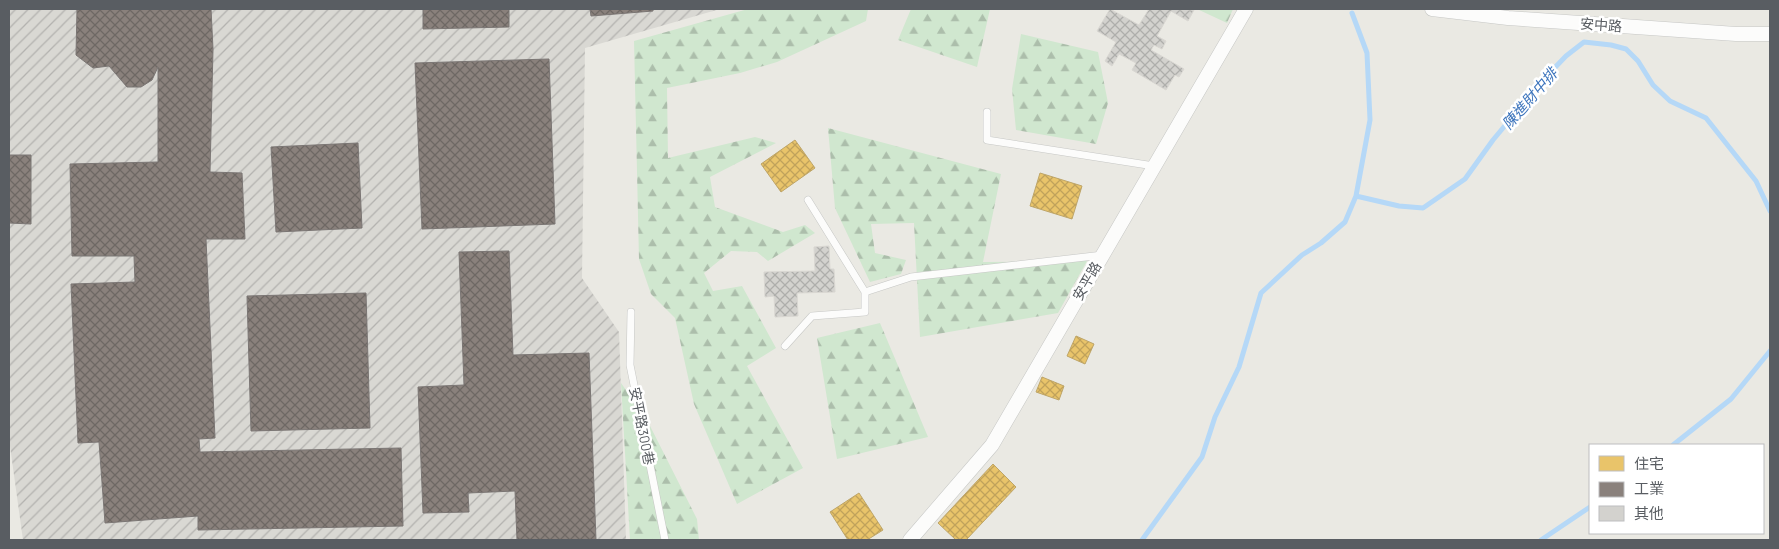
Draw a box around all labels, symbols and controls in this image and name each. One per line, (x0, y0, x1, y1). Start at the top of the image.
street label: 安中路 (1579, 15, 1623, 34)
water label: 陳進財中排 (1498, 63, 1562, 133)
street label: 安平路 (1069, 258, 1104, 303)
street label: 安平路300巷 (627, 385, 658, 466)
legend (1589, 444, 1764, 534)
text: 住宅 (1634, 454, 1664, 472)
text: 工業 (1634, 479, 1664, 497)
text: 其他 (1634, 504, 1664, 522)

